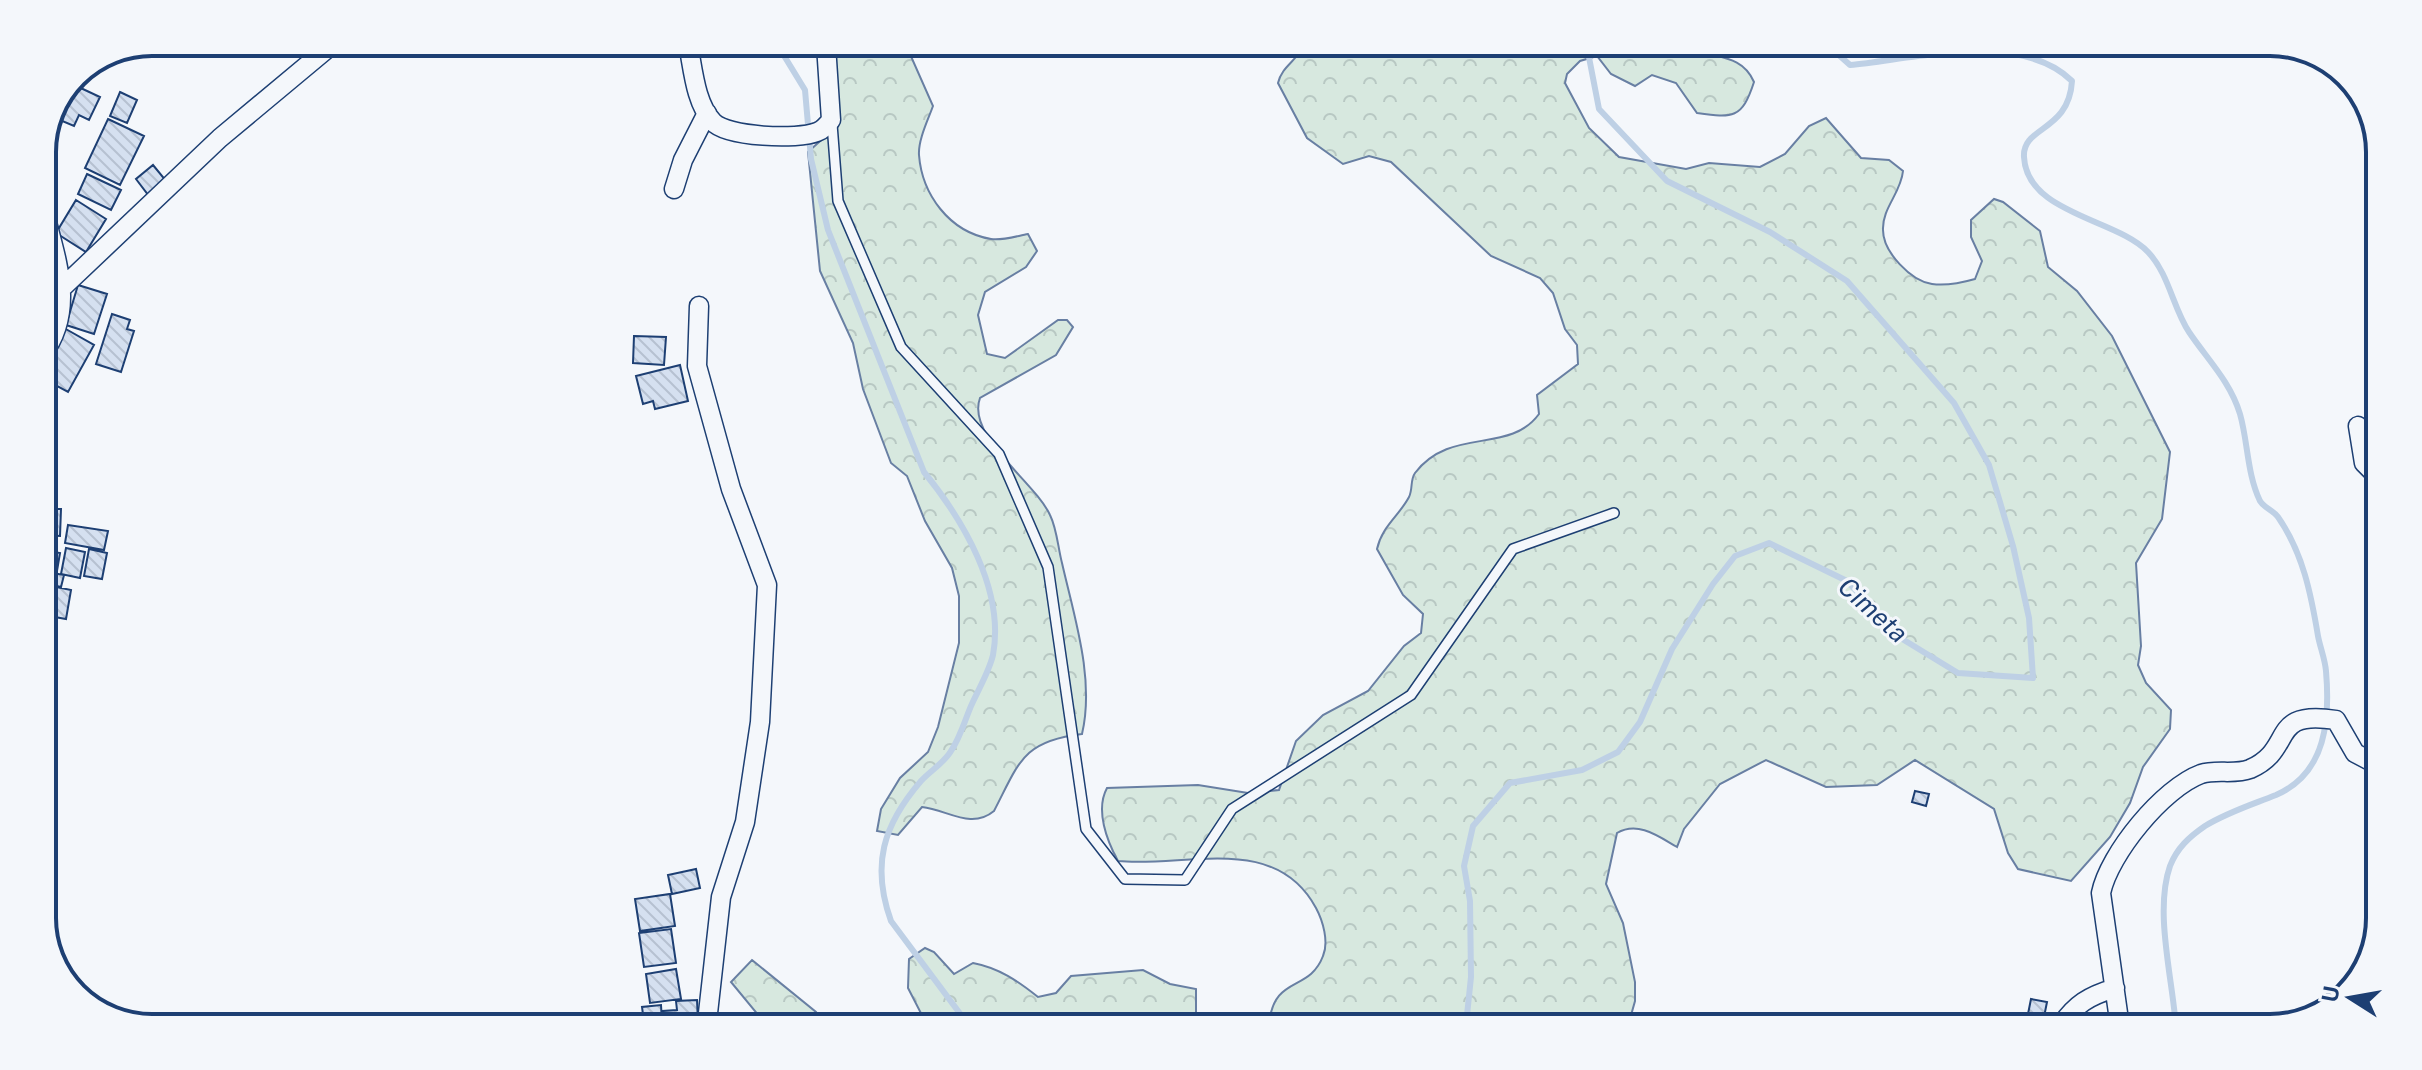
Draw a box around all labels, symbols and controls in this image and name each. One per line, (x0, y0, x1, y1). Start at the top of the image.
water label: Cimeta (1832, 570, 1914, 649)
north arrow (2310, 958, 2390, 1038)
text: U (2316, 984, 2345, 1004)

